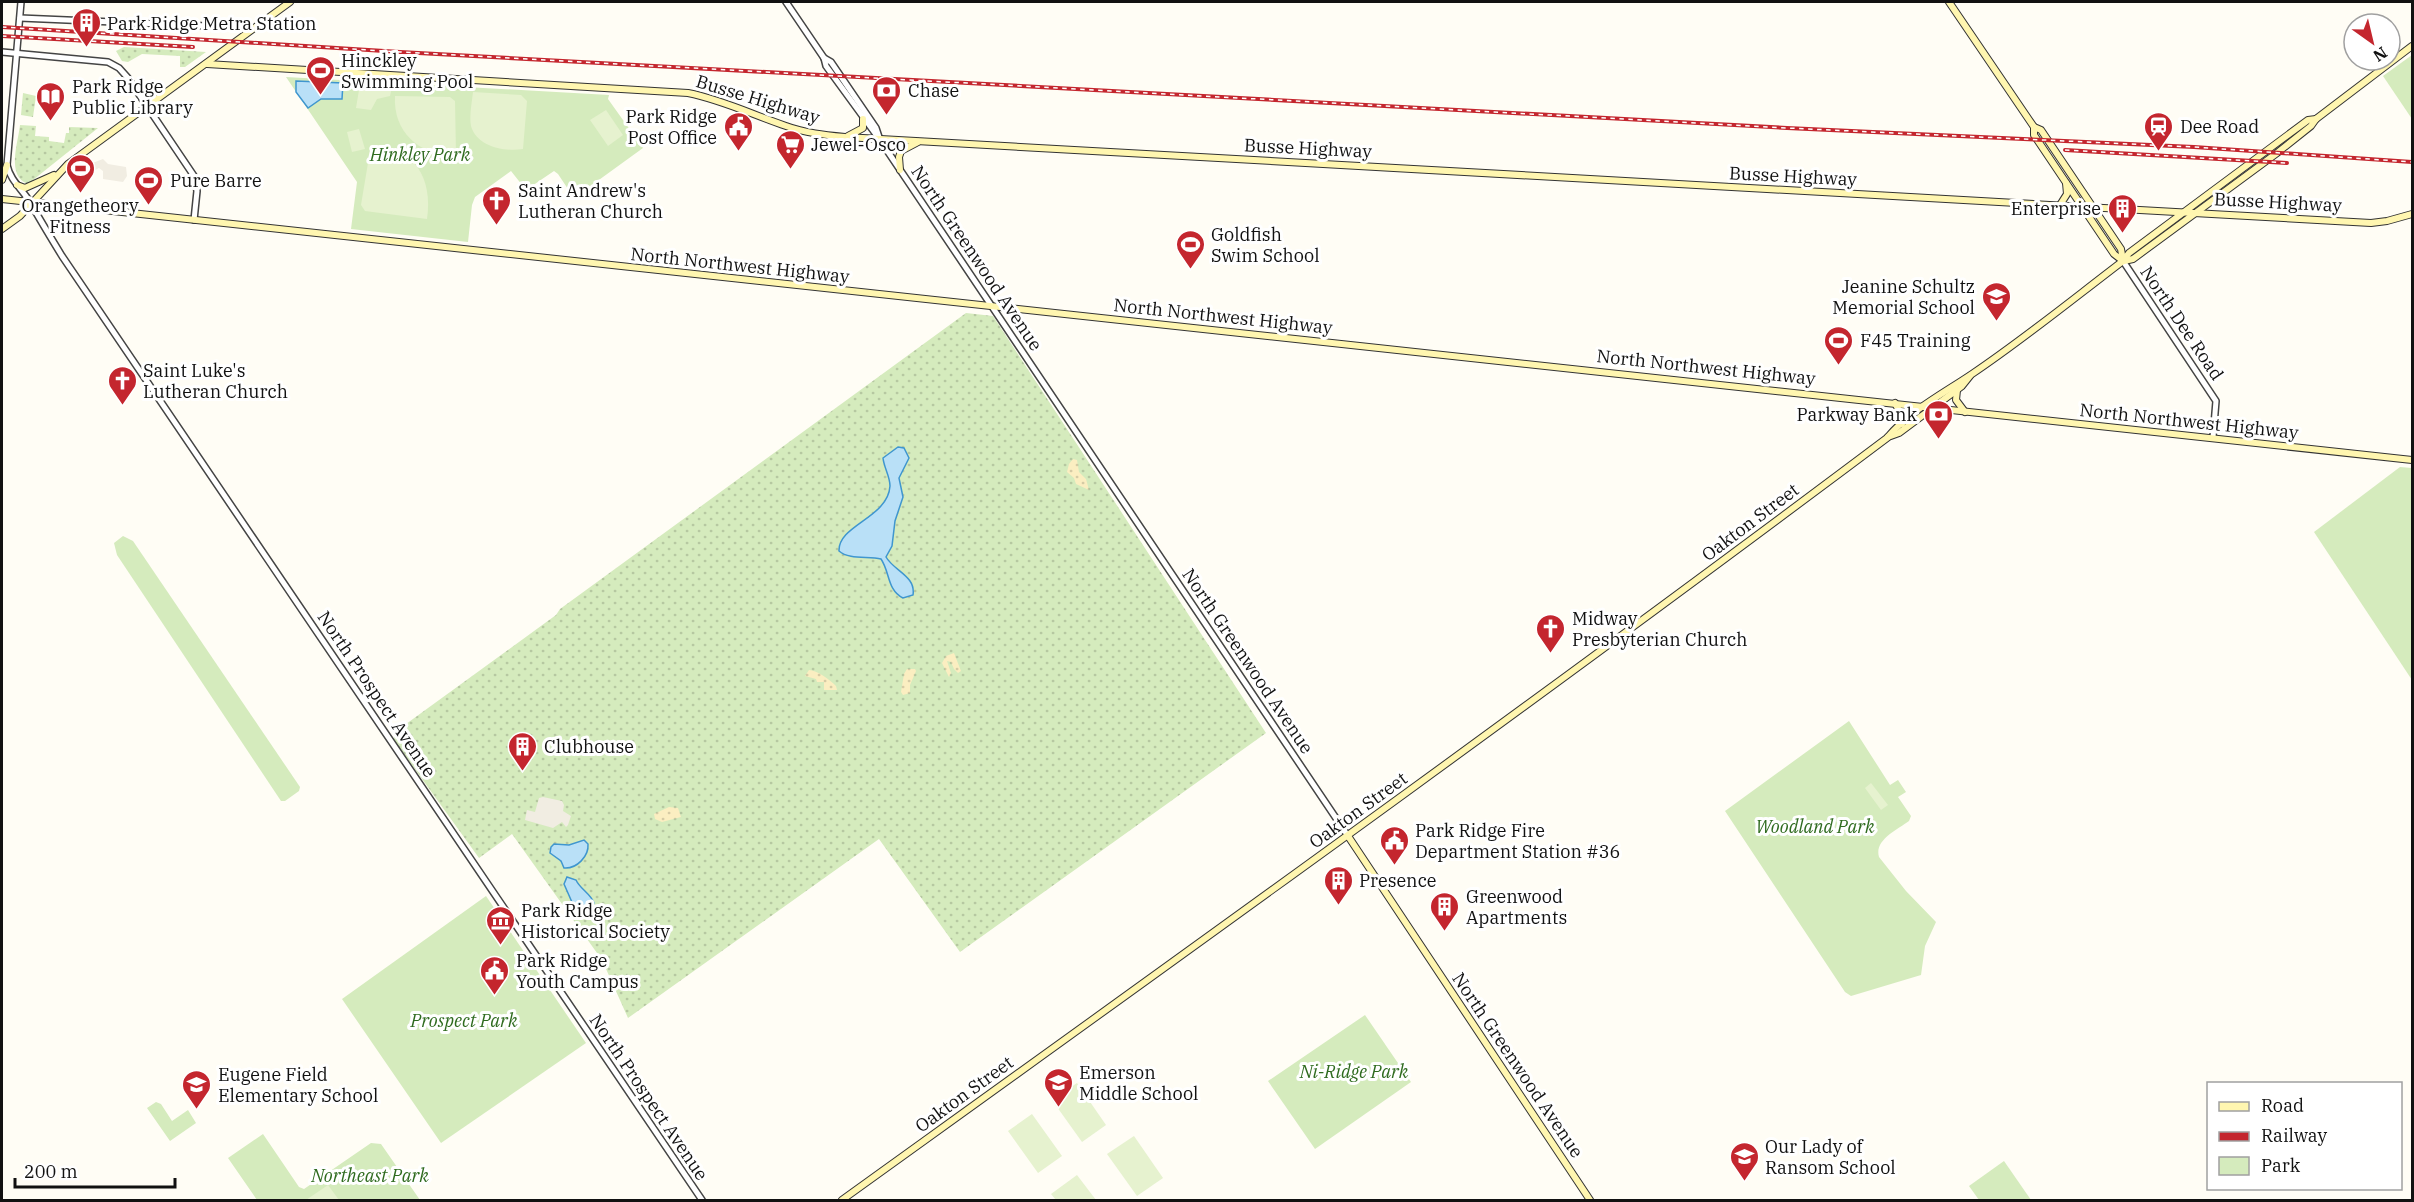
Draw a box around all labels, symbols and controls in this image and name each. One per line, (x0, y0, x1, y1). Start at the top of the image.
building icon: Park Ridge Metra Station (70, 7, 102, 49)
place label: Park Ridge Metra Station (107, 12, 317, 35)
north arrow (2342, 12, 2402, 72)
text: N (2370, 43, 2391, 66)
place label: Hinckley Swimming Pool (341, 49, 473, 93)
sports icon: Hinckley Swimming Pool (304, 54, 336, 96)
street label: Busse Highway (693, 69, 823, 129)
bank icon: Chase (871, 74, 903, 116)
place label: Park Ridge Public Library (72, 75, 193, 119)
place label: Chase (908, 79, 959, 102)
library icon: Park Ridge Public Library (35, 80, 67, 122)
place label: Park Ridge Post Office (625, 105, 717, 149)
public building icon: Park Ridge Post Office (722, 110, 754, 152)
station icon: Dee Road (2143, 110, 2175, 152)
place label: Dee Road (2180, 115, 2259, 138)
supermarket icon: Jewel-Osco (774, 128, 806, 170)
place label: Jewel-Osco (811, 133, 906, 156)
street label: Busse Highway (1243, 133, 1373, 163)
park label: Hinkley Park (369, 143, 471, 166)
sports icon: Orangetheory Fitness (64, 152, 96, 194)
street label: North Greenwood Avenue (906, 161, 1048, 355)
street label: Busse Highway (1728, 161, 1858, 191)
sports icon: Pure Barre (133, 164, 165, 206)
place label: Pure Barre (170, 169, 262, 192)
place label: Saint Andrew's Lutheran Church (518, 179, 663, 223)
church icon: Saint Andrew's Lutheran Church (481, 184, 513, 226)
street label: Busse Highway (2213, 187, 2343, 217)
building icon: Enterprise (2106, 192, 2138, 234)
place label: Orangetheory Fitness (21, 194, 139, 238)
place label: Enterprise (2011, 197, 2101, 220)
place label: Goldfish Swim School (1211, 223, 1320, 267)
sports icon: Goldfish Swim School (1174, 228, 1206, 270)
street label: North Northwest Highway (629, 242, 851, 288)
street label: North Dee Road (2135, 261, 2229, 385)
place label: Jeanine Schultz Memorial School (1832, 275, 1975, 319)
school or university icon: Jeanine Schultz Memorial School (1980, 280, 2012, 322)
street label: North Northwest Highway (1112, 293, 1334, 339)
sports icon: F45 Training (1823, 324, 1855, 366)
place label: F45 Training (1860, 329, 1971, 352)
street label: North Northwest Highway (1595, 344, 1817, 390)
place label: Saint Luke's Lutheran Church (143, 359, 288, 403)
church icon: Saint Luke's Lutheran Church (106, 364, 138, 406)
bank icon: Parkway Bank (1922, 398, 1954, 440)
street label: North Northwest Highway (2078, 398, 2300, 444)
place label: Parkway Bank (1797, 403, 1917, 426)
street label: Oakton Street (1697, 478, 1803, 566)
street label: North Greenwood Avenue (1177, 564, 1319, 758)
street label: North Prospect Avenue (313, 606, 441, 782)
place label: Midway Presbyterian Church (1572, 607, 1748, 651)
church icon: Midway Presbyterian Church (1535, 612, 1567, 654)
building icon: Clubhouse (507, 730, 539, 772)
place label: Clubhouse (544, 735, 634, 758)
street label: Oakton Street (1304, 767, 1412, 853)
park label: Woodland Park (1755, 815, 1875, 838)
place label: Park Ridge Fire Department Station #36 (1415, 819, 1620, 863)
public building icon: Park Ridge Fire Department Station #36 (1378, 824, 1410, 866)
building icon: Presence (1322, 864, 1354, 906)
place label: Presence (1359, 869, 1436, 892)
place label: Greenwood Apartments (1466, 885, 1567, 929)
building icon: Greenwood Apartments (1429, 890, 1461, 932)
place label: Park Ridge Historical Society (521, 899, 670, 943)
museum icon: Park Ridge Historical Society (484, 904, 516, 946)
place label: Park Ridge Youth Campus (516, 949, 639, 993)
public building icon: Park Ridge Youth Campus (479, 954, 511, 996)
street label: North Greenwood Avenue (1447, 968, 1589, 1162)
park label: Prospect Park (410, 1009, 518, 1032)
street label: North Prospect Avenue (585, 1009, 713, 1185)
street label: Oakton Street (910, 1051, 1018, 1137)
park label: Ni-Ridge Park (1299, 1060, 1409, 1083)
place label: Emerson Middle School (1079, 1061, 1198, 1105)
place label: Eugene Field Elementary School (218, 1063, 378, 1107)
school or university icon: Emerson Middle School (1042, 1066, 1074, 1108)
school or university icon: Eugene Field Elementary School (181, 1068, 213, 1110)
legend (2207, 1082, 2402, 1190)
text: Road (2261, 1094, 2304, 1117)
text: Railway (2261, 1124, 2327, 1147)
place label: Our Lady of Ransom School (1765, 1135, 1896, 1179)
school or university icon: Our Lady of Ransom School (1728, 1140, 1760, 1182)
scale bar (15, 1151, 176, 1189)
text: Park (2261, 1154, 2301, 1177)
text: 200 m (24, 1160, 78, 1183)
park label: Northeast Park (310, 1164, 429, 1187)

